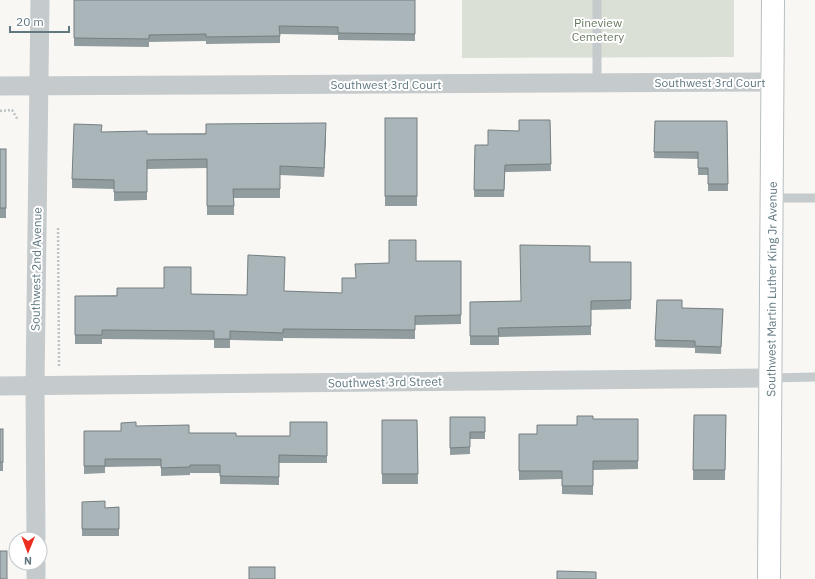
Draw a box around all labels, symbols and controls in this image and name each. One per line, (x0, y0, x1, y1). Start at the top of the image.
scale bar (10, 8, 69, 34)
text: 20 m (16, 14, 44, 29)
park label: Pineview Cemetery (572, 15, 624, 44)
street label: Southwest 3rd Court (654, 75, 766, 90)
street label: Southwest 3rd Court (330, 77, 442, 92)
street label: Southwest Martin Luther King Jr Avenue (763, 181, 779, 397)
street label: Southwest 2nd Avenue (27, 207, 45, 331)
street label: Southwest 3rd Street (328, 374, 442, 390)
north arrow (8, 531, 48, 571)
text: N (24, 554, 32, 568)

